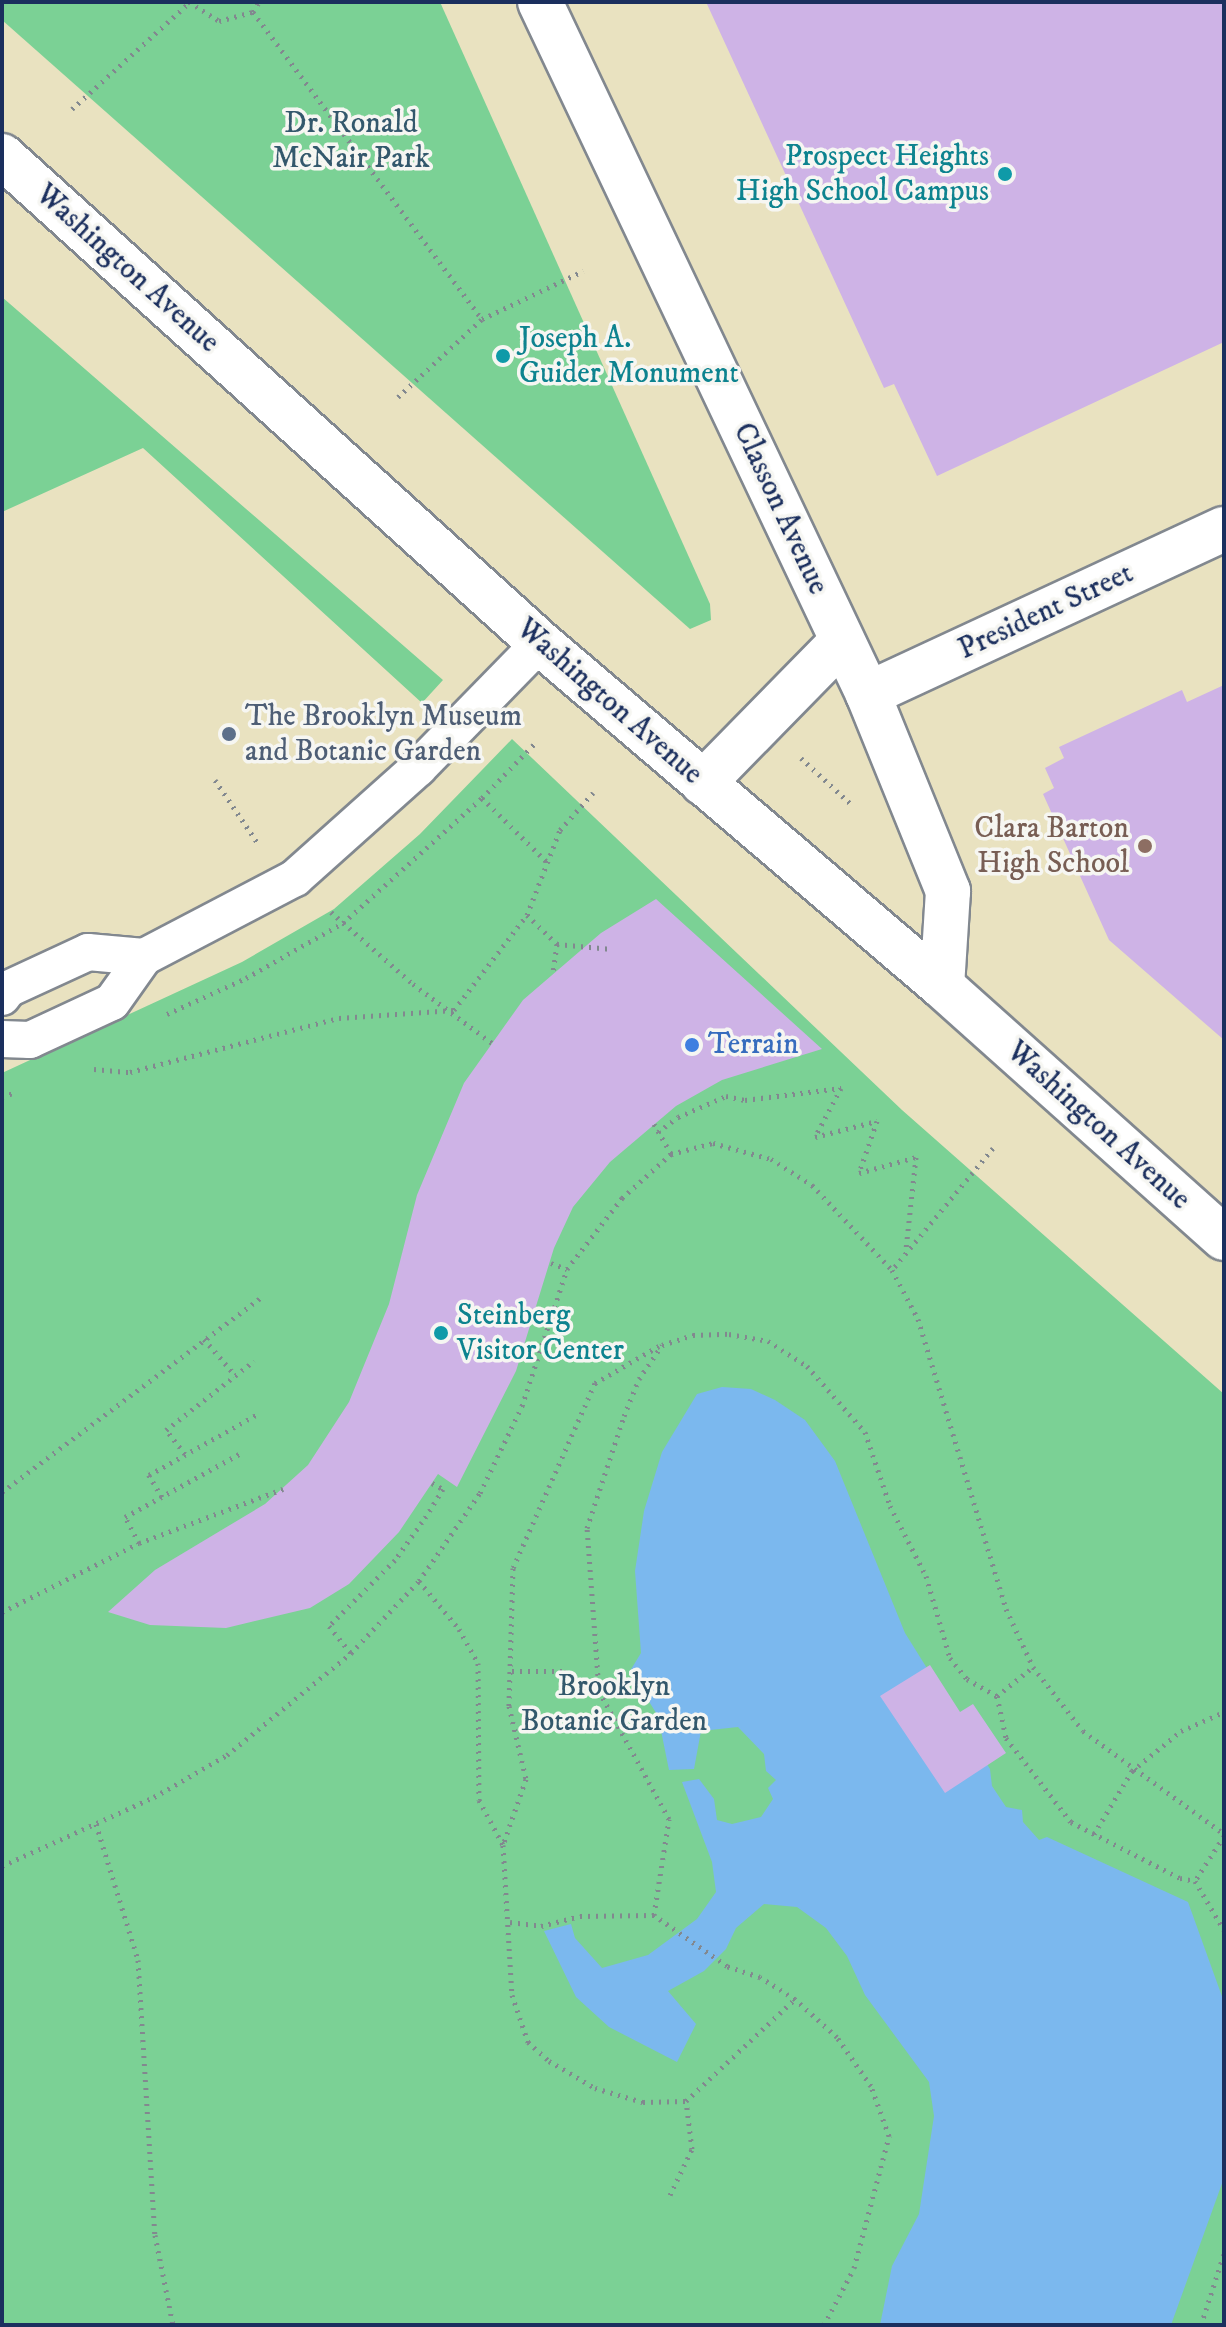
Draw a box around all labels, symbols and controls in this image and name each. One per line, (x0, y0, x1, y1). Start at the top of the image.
park label: Dr. Ronald McNair Park (272, 106, 430, 176)
place label: Prospect Heights High School Campus (736, 139, 989, 210)
marker: Prospect Heights High School Campus (996, 165, 1014, 183)
street label: Washington Avenue (28, 177, 226, 361)
place label: Joseph A. Guider Monument (519, 321, 739, 392)
marker: Joseph A. Guider Monument (494, 347, 512, 365)
street label: Classon Avenue (725, 418, 835, 600)
street label: President Street (953, 556, 1139, 668)
street label: Washington Avenue (509, 611, 709, 793)
place label: The Brooklyn Museum and Botanic Garden (245, 699, 522, 770)
marker: The Brooklyn Museum and Botanic Garden (220, 725, 238, 743)
place label: Clara Barton High School (974, 811, 1129, 882)
marker: Clara Barton High School (1136, 837, 1154, 855)
place label: Terrain (708, 1027, 799, 1063)
street label: Washington Avenue (999, 1034, 1197, 1218)
marker: Terrain (683, 1036, 701, 1054)
place label: Steinberg Visitor Center (457, 1298, 624, 1368)
marker: Steinberg Visitor Center (432, 1324, 450, 1342)
park label: Brooklyn Botanic Garden (521, 1669, 707, 1740)

